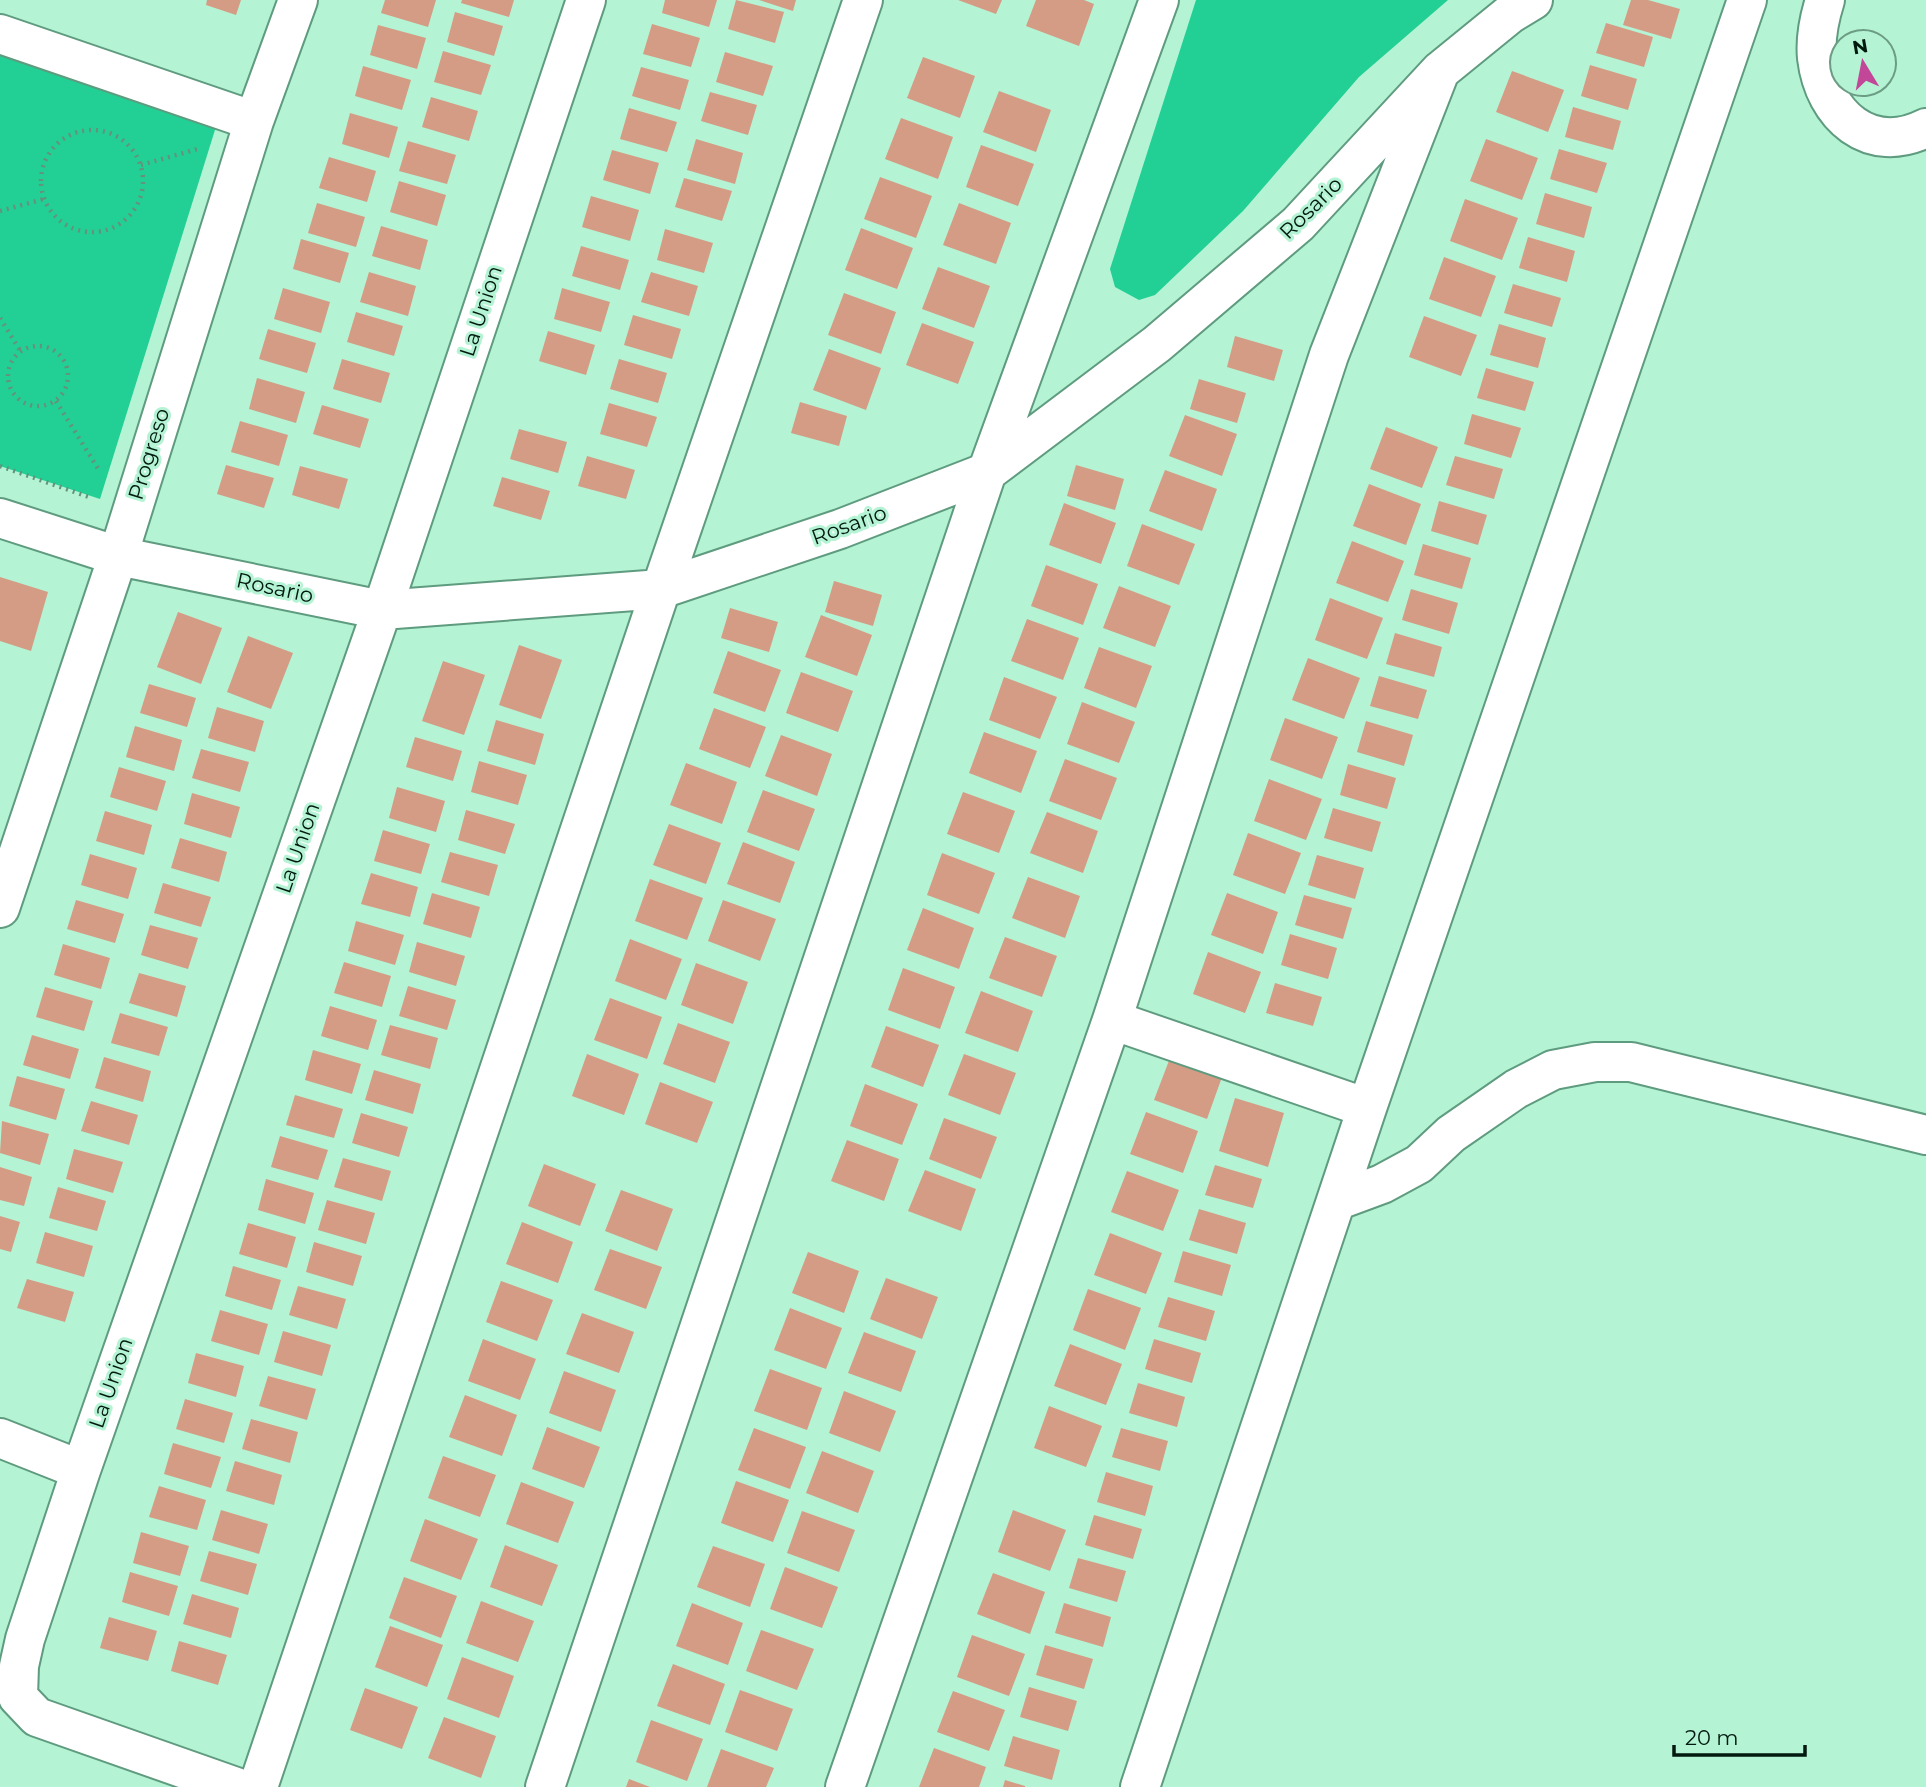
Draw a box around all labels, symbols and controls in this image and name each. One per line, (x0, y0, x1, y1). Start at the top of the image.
north arrow (1828, 28, 1898, 98)
text: N (1851, 34, 1870, 59)
street label: Rosario (1274, 171, 1347, 244)
street label: La Union (454, 262, 507, 359)
street label: Progreso (123, 405, 174, 503)
street label: Rosario (808, 499, 890, 550)
street label: Rosario (234, 567, 316, 608)
street label: La Union (270, 799, 325, 896)
street label: La Union (83, 1334, 138, 1431)
scale bar (1674, 1714, 1805, 1758)
text: 20 m (1685, 1725, 1739, 1750)

